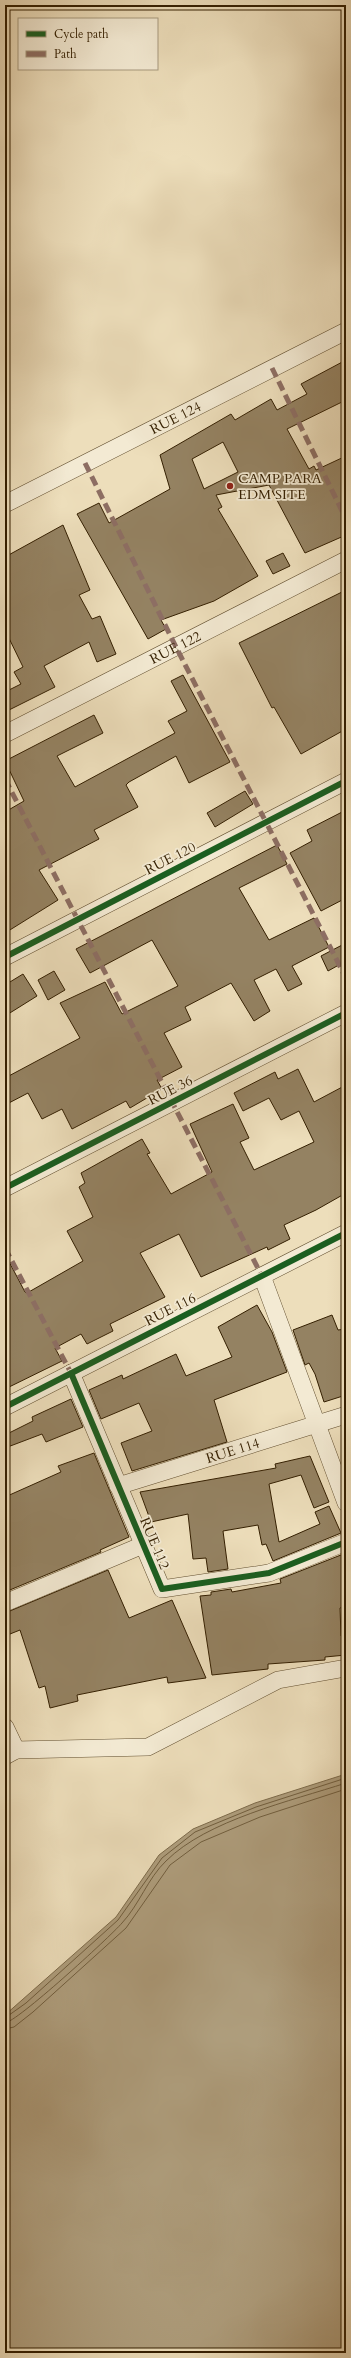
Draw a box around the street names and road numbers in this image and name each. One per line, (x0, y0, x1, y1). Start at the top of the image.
street label: RUE 124 (147, 397, 204, 439)
street label: RUE 122 (147, 627, 204, 669)
street label: RUE 120 (141, 837, 199, 879)
street label: RUE 36 (145, 1071, 196, 1110)
street label: RUE 116 (141, 1288, 199, 1330)
street label: RUE 114 (204, 1434, 262, 1468)
street label: RUE 112 (135, 1514, 174, 1572)

